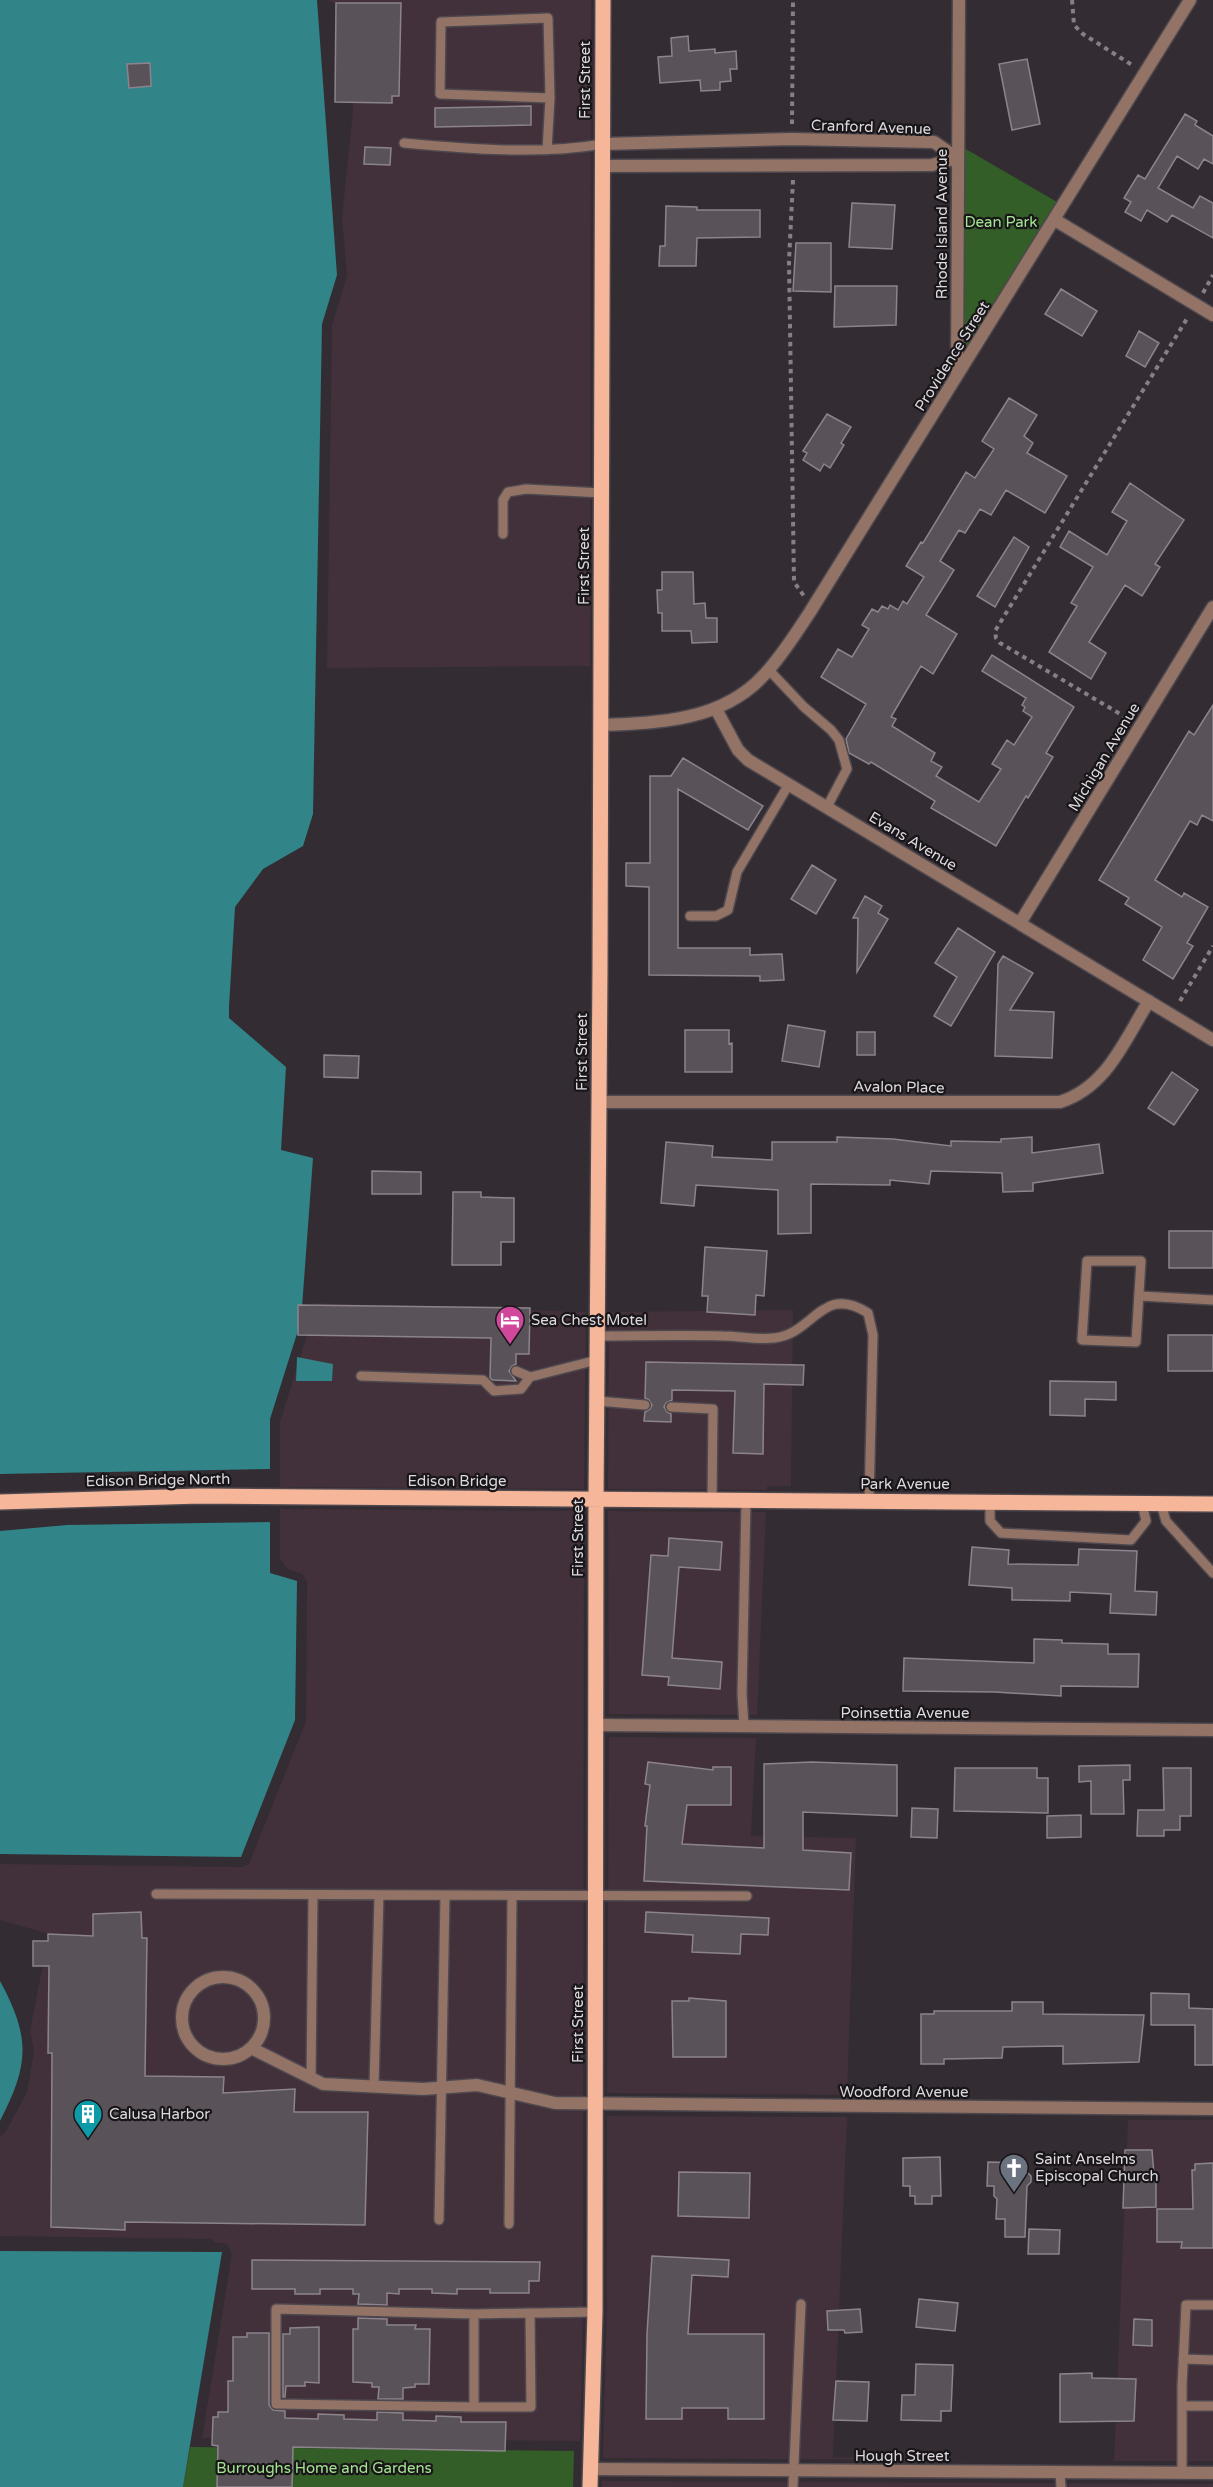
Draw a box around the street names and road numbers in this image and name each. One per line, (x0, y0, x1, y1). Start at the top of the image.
street label: First Street (576, 41, 594, 119)
street label: Cranford Avenue (811, 116, 931, 138)
street label: Rhode Island Avenue (933, 149, 951, 299)
street label: Providence Street (911, 297, 993, 414)
street label: First Street (575, 527, 593, 605)
street label: Michigan Avenue (1064, 699, 1144, 815)
street label: Evans Avenue (866, 808, 960, 874)
street label: First Street (573, 1013, 591, 1091)
street label: Avalon Place (853, 1077, 945, 1097)
street label: Edison Bridge North (86, 1470, 230, 1490)
street label: Edison Bridge (407, 1472, 507, 1490)
street label: Park Avenue (860, 1475, 950, 1493)
street label: First Street (569, 1499, 587, 1577)
street label: Poinsettia Avenue (841, 1704, 969, 1722)
street label: First Street (569, 1985, 587, 2063)
street label: Woodford Avenue (839, 2083, 969, 2101)
street label: Hough Street (855, 2447, 950, 2465)

